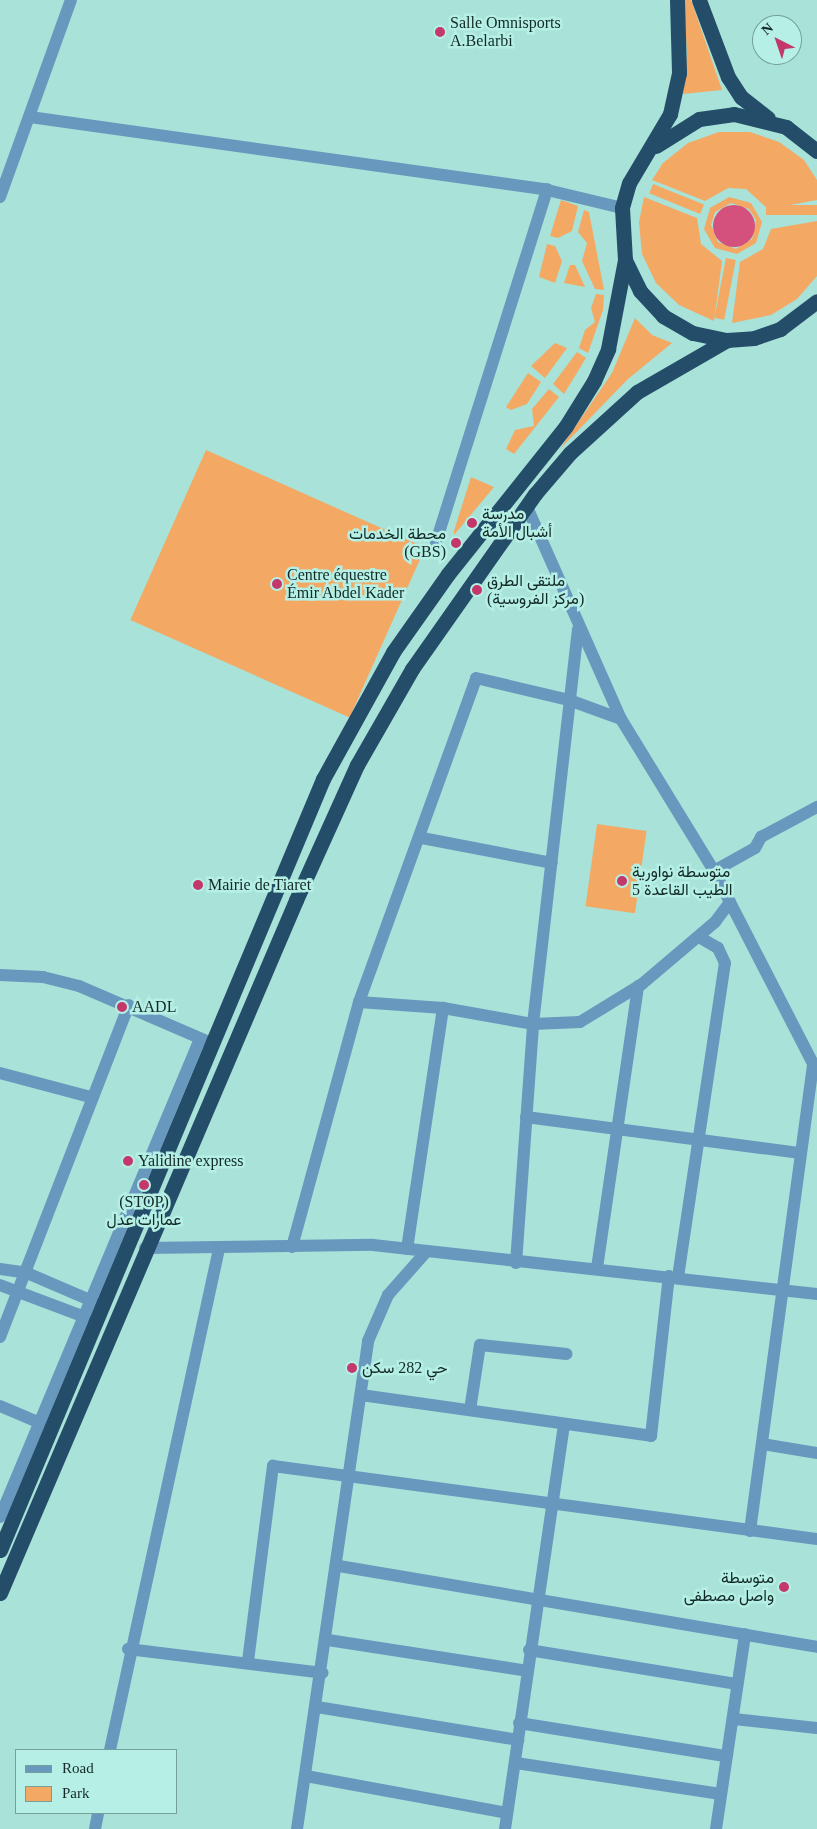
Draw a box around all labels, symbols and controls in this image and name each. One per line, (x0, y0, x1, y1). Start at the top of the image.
place label: Salle Omnisports A.Belarbi (450, 13, 561, 51)
north arrow (752, 15, 802, 65)
text: N (759, 20, 776, 38)
marker: Salle Omnisports A.Belarbi (434, 26, 446, 38)
place label: مدرسة أشبال الأمة (482, 504, 552, 542)
marker: مدرسة أشبال الأمة (466, 517, 478, 529)
place label: محطة الخدمات (GBS) (349, 524, 446, 562)
marker: محطة الخدمات (GBS) (450, 537, 462, 549)
place label: Centre équestre Émir Abdel Kader (287, 565, 405, 603)
place label: ملتقى الطرق (مركز الفروسية) (487, 571, 584, 609)
marker: Centre équestre Émir Abdel Kader (271, 578, 283, 590)
marker: ملتقى الطرق (مركز الفروسية) (471, 584, 483, 596)
place label: متوسطة نواورية الطيب القاعدة 5 (632, 862, 733, 900)
place label: Mairie de Tiaret (208, 875, 311, 895)
marker: متوسطة نواورية الطيب القاعدة 5 (616, 875, 628, 887)
marker: Mairie de Tiaret (192, 879, 204, 891)
place label: AADL (132, 997, 176, 1017)
marker: AADL (116, 1001, 128, 1013)
place label: Yalidine express (138, 1151, 243, 1171)
marker: Yalidine express (122, 1155, 134, 1167)
marker: (STOP) عمارات عدل (138, 1179, 150, 1191)
place label: (STOP) عمارات عدل (107, 1192, 181, 1230)
place label: حي 282 سكن (362, 1358, 447, 1378)
marker: حي 282 سكن (346, 1362, 358, 1374)
place label: متوسطة واصل مصطفى (684, 1568, 774, 1606)
marker: متوسطة واصل مصطفى (778, 1581, 790, 1593)
legend (15, 1749, 178, 1814)
text: Road (62, 1760, 94, 1776)
text: Park (62, 1785, 90, 1801)

